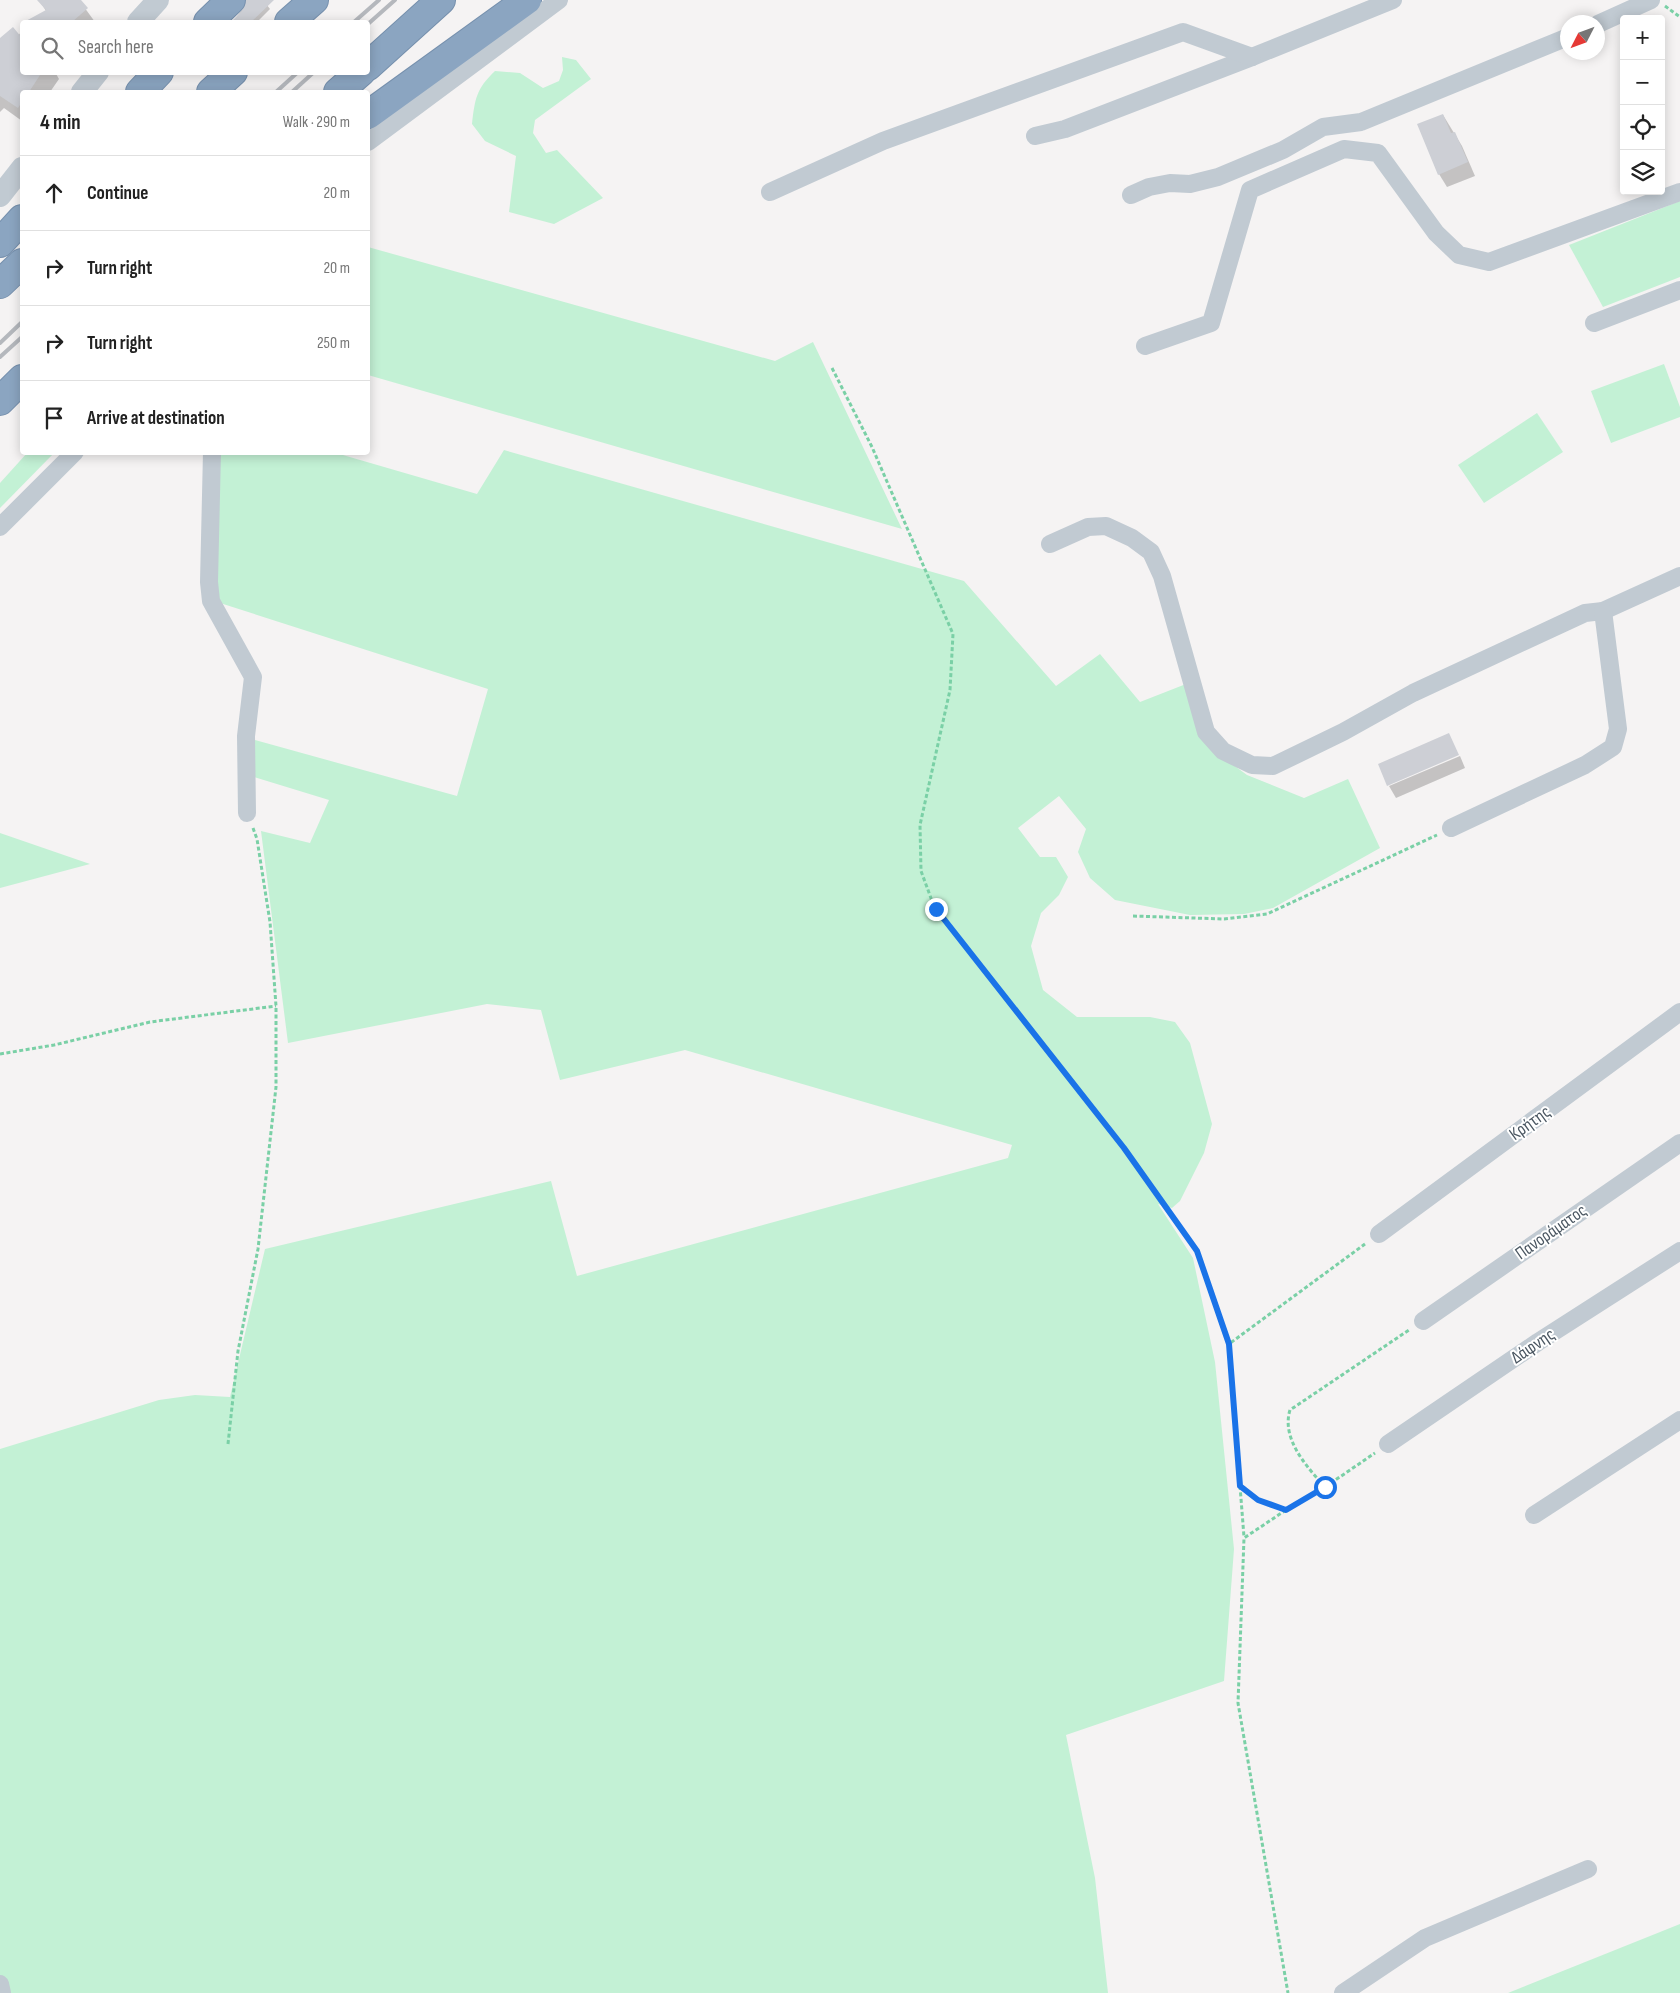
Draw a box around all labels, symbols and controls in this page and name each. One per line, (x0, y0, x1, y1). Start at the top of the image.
north arrow (1560, 15, 1605, 60)
map controls (1620, 15, 1665, 195)
button: + (1620, 15, 1665, 60)
search box (20, 20, 370, 75)
icon: search (38, 34, 66, 62)
text: Search here (78, 36, 154, 59)
button: − (1620, 60, 1665, 105)
button: locate (1620, 105, 1665, 150)
text: 4 min (40, 110, 81, 135)
text: Walk · 290 m (283, 113, 350, 132)
button: layers (1620, 150, 1665, 195)
icon: ahead (40, 179, 68, 207)
text: Continue (87, 182, 148, 205)
text: 20 m (323, 184, 350, 203)
icon: right (40, 254, 68, 282)
text: Turn right (87, 257, 152, 280)
text: 20 m (323, 259, 350, 278)
icon: right (40, 329, 68, 357)
text: Turn right (87, 332, 152, 355)
text: 250 m (317, 334, 350, 353)
icon: arrive (40, 404, 68, 432)
text: Arrive at destination (87, 407, 225, 430)
route end (925, 898, 948, 921)
street label: Κρήτης (1505, 1101, 1555, 1145)
street label: Πανοράματος (1511, 1200, 1591, 1264)
street label: Δάφνης (1507, 1324, 1559, 1368)
route start (1314, 1476, 1337, 1499)

